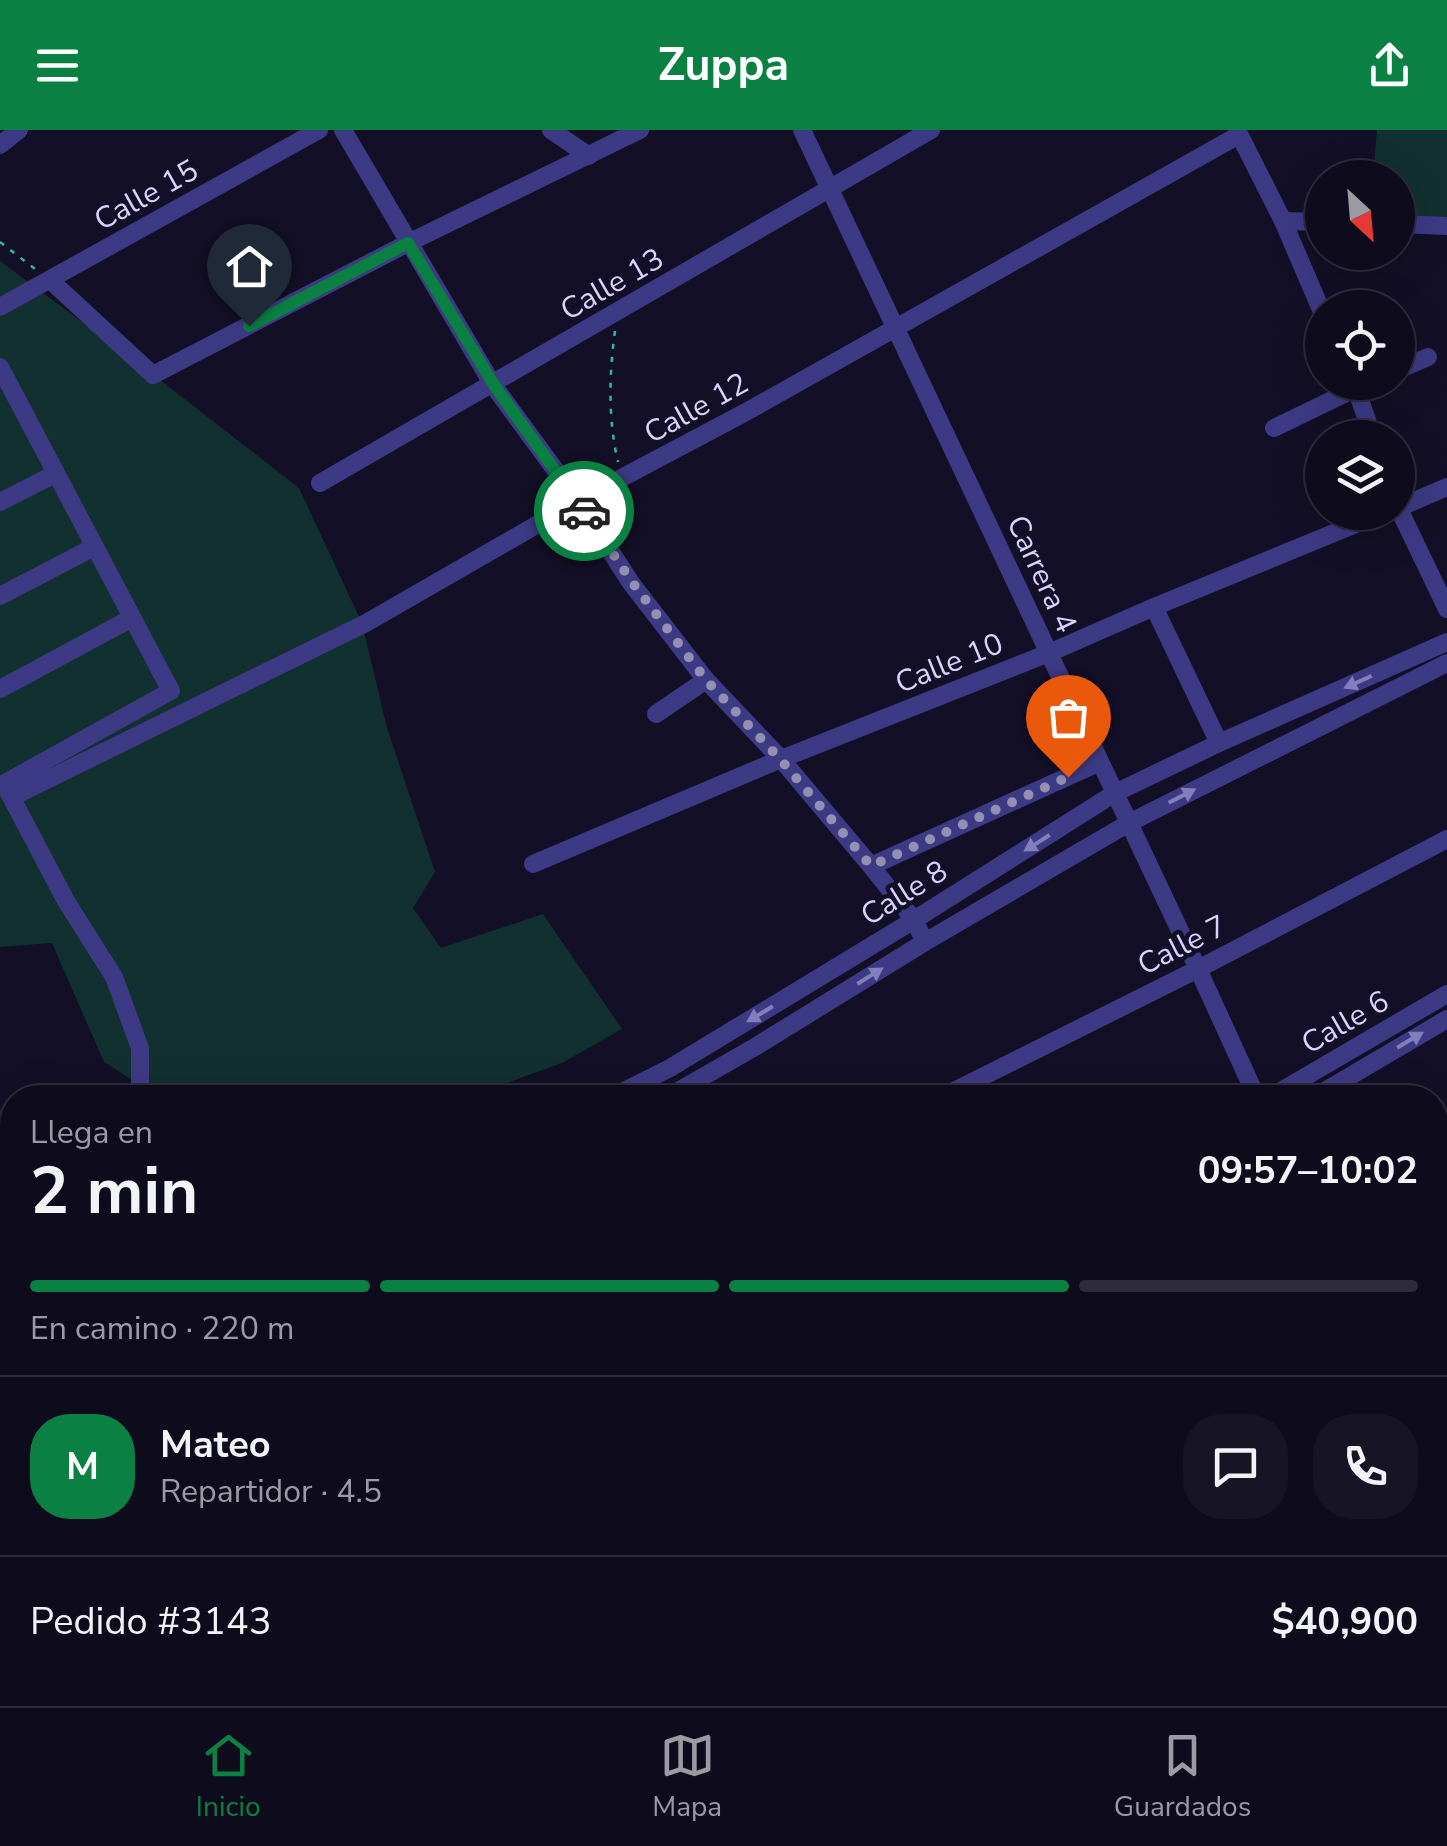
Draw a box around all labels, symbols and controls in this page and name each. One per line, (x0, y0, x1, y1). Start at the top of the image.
text: Zuppa (658, 35, 789, 96)
icon: menu (30, 38, 85, 93)
icon: share (1362, 38, 1417, 93)
street label: Calle 15 (87, 150, 206, 241)
north arrow (1305, 160, 1415, 270)
map controls (1305, 160, 1415, 530)
pin (207, 224, 292, 327)
street label: Calle 13 (553, 238, 671, 330)
icon: home (222, 239, 277, 294)
button: locate (1305, 290, 1415, 400)
street label: Calle 12 (637, 363, 756, 454)
button: layers (1305, 420, 1415, 530)
courier (534, 461, 634, 561)
icon: car (557, 484, 612, 539)
street label: Carrera 4 (997, 509, 1087, 640)
street label: Calle 10 (889, 623, 1009, 704)
one-way arrow (1343, 674, 1373, 690)
pin (1026, 675, 1111, 778)
icon: bag (1041, 690, 1096, 745)
one-way arrow (1167, 788, 1196, 805)
one-way arrow (1023, 833, 1050, 851)
street label: Calle 8 (853, 851, 955, 936)
street label: Calle 7 (1131, 906, 1234, 985)
one-way arrow (856, 968, 884, 985)
street label: Calle 6 (1294, 981, 1397, 1064)
one-way arrow (746, 1004, 774, 1022)
one-way arrow (1396, 1032, 1424, 1049)
text: Llega en (30, 1111, 153, 1154)
text: 09:57–10:02 (1198, 1145, 1418, 1196)
text: 2 min (30, 1147, 198, 1236)
text: En camino · 220 m (30, 1307, 294, 1350)
button: chat (1183, 1414, 1288, 1519)
button: phone (1313, 1414, 1418, 1519)
text: Mateo (160, 1419, 271, 1470)
text: M (66, 1441, 99, 1492)
text: Repartidor · 4.5 (160, 1470, 382, 1513)
text: Pedido #3143 (30, 1596, 271, 1647)
text: $40,900 (1272, 1596, 1418, 1647)
tab: Inicio (196, 1728, 260, 1826)
tab: Mapa (652, 1728, 722, 1826)
tab: Guardados (1114, 1728, 1251, 1826)

